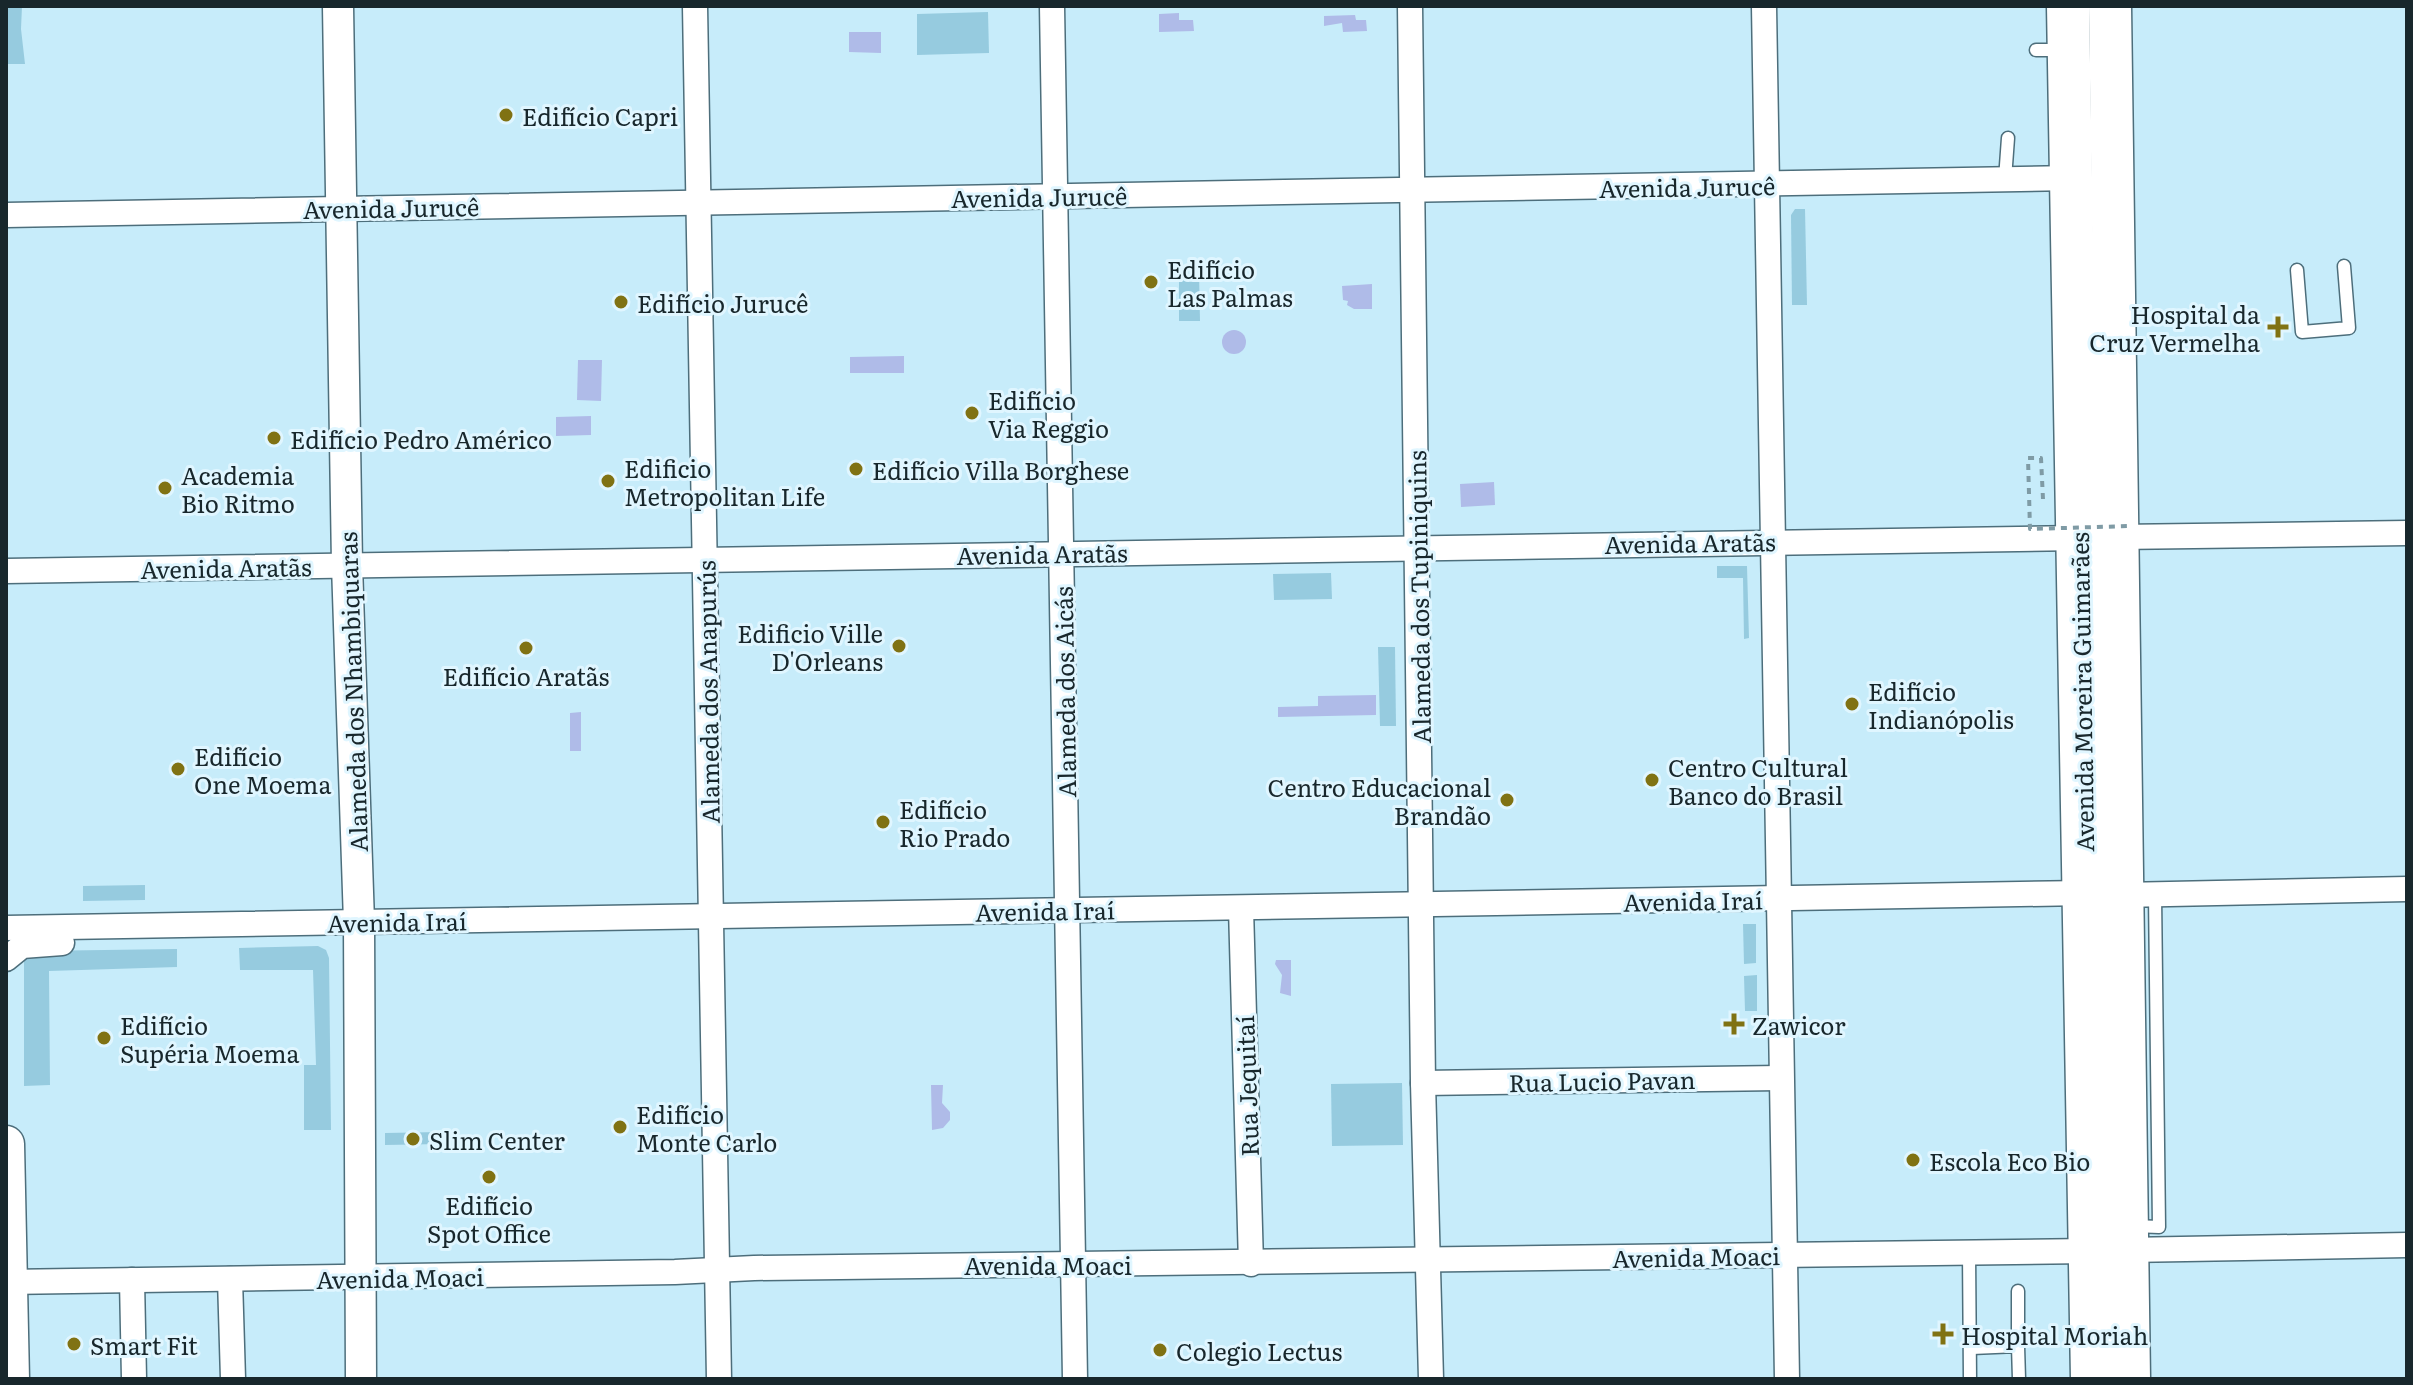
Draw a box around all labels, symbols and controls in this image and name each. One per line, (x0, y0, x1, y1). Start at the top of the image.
place label: Edifício Capri (522, 98, 678, 133)
marker: Edifício Capri (497, 106, 515, 124)
street label: Avenida Jurucê (1599, 167, 1775, 205)
street label: Avenida Jurucê (951, 177, 1127, 215)
street label: Avenida Jurucê (303, 188, 479, 226)
place label: Edifício Las Palmas (1167, 251, 1293, 314)
marker: Edifício Las Palmas (1142, 273, 1160, 291)
place label: Edifício Jurucê (637, 285, 809, 320)
marker: Edifício Jurucê (612, 293, 630, 311)
place label: Hospital da Cruz Vermelha (2089, 296, 2260, 359)
marker: Hospital da Cruz Vermelha (2267, 316, 2289, 338)
place label: Edifício Via Reggio (988, 382, 1109, 445)
marker: Edifício Via Reggio (963, 404, 981, 422)
place label: Edifício Pedro Américo (290, 421, 552, 456)
marker: Edifício Pedro Américo (265, 429, 283, 447)
place label: Edificio Metropolitan Life (624, 450, 825, 513)
street label: Alameda dos Tupiniquins (1398, 450, 1438, 744)
place label: Edifício Villa Borghese (872, 452, 1129, 487)
place label: Academia Bio Ritmo (181, 457, 295, 520)
marker: Edifício Villa Borghese (847, 460, 865, 478)
marker: Edificio Metropolitan Life (599, 472, 617, 490)
marker: Academia Bio Ritmo (156, 479, 174, 497)
street label: Avenida Aratãs (1604, 523, 1776, 561)
street label: Alameda dos Nhambiquaras (329, 531, 375, 853)
street label: Avenida Moreira Guimarães (2061, 532, 2101, 852)
street label: Avenida Aratãs (956, 534, 1128, 572)
street label: Avenida Aratãs (140, 548, 312, 586)
street label: Alameda dos Anapurús (687, 560, 727, 824)
street label: Alameda dos Aicás (1045, 586, 1083, 798)
place label: Edificio Ville D'Orleans (737, 615, 883, 678)
marker: Edificio Ville D'Orleans (890, 637, 908, 655)
marker: Edifício Aratãs (517, 639, 535, 657)
place label: Edifício Aratãs (443, 658, 609, 693)
place label: Edifício Indianópolis (1868, 673, 2014, 736)
marker: Edifício Indianópolis (1843, 695, 1861, 713)
place label: Edifício One Moema (194, 738, 331, 801)
place label: Centro Cultural Banco do Brasil (1668, 749, 1848, 812)
marker: Edifício One Moema (169, 760, 187, 778)
place label: Centro Educacional Brandão (1267, 769, 1491, 832)
marker: Centro Cultural Banco do Brasil (1643, 771, 1661, 789)
place label: Edifício Rio Prado (899, 791, 1010, 854)
marker: Centro Educacional Brandão (1498, 791, 1516, 809)
marker: Edifício Rio Prado (874, 813, 892, 831)
street label: Avenida Iraí (1623, 881, 1763, 919)
street label: Avenida Iraí (975, 891, 1115, 929)
street label: Avenida Iraí (327, 902, 467, 940)
place label: Edifício Supéria Moema (120, 1007, 300, 1070)
place label: Zawicor (1752, 1007, 1846, 1042)
marker: Zawicor (1723, 1013, 1745, 1035)
street label: Rua Jequitaí (1226, 1015, 1266, 1157)
marker: Edifício Supéria Moema (95, 1029, 113, 1047)
street label: Rua Lucio Pavan (1508, 1061, 1696, 1099)
place label: Edifício Monte Carlo (636, 1096, 777, 1159)
marker: Edifício Monte Carlo (611, 1118, 629, 1136)
place label: Slim Center (429, 1122, 565, 1157)
marker: Slim Center (404, 1130, 422, 1148)
place label: Escola Eco Bio (1929, 1143, 2090, 1178)
marker: Escola Eco Bio (1904, 1151, 1922, 1169)
marker: Edifício Spot Office (480, 1168, 498, 1186)
place label: Edifício Spot Office (427, 1187, 551, 1250)
street label: Avenida Moaci (1612, 1237, 1780, 1275)
street label: Avenida Moaci (964, 1247, 1132, 1282)
street label: Avenida Moaci (316, 1258, 484, 1296)
place label: Hospital Moriah (1961, 1317, 2148, 1352)
marker: Hospital Moriah (1932, 1323, 1954, 1345)
place label: Smart Fit (90, 1327, 198, 1362)
place label: Colegio Lectus (1176, 1333, 1342, 1368)
marker: Smart Fit (65, 1335, 83, 1353)
marker: Colegio Lectus (1151, 1341, 1169, 1359)

